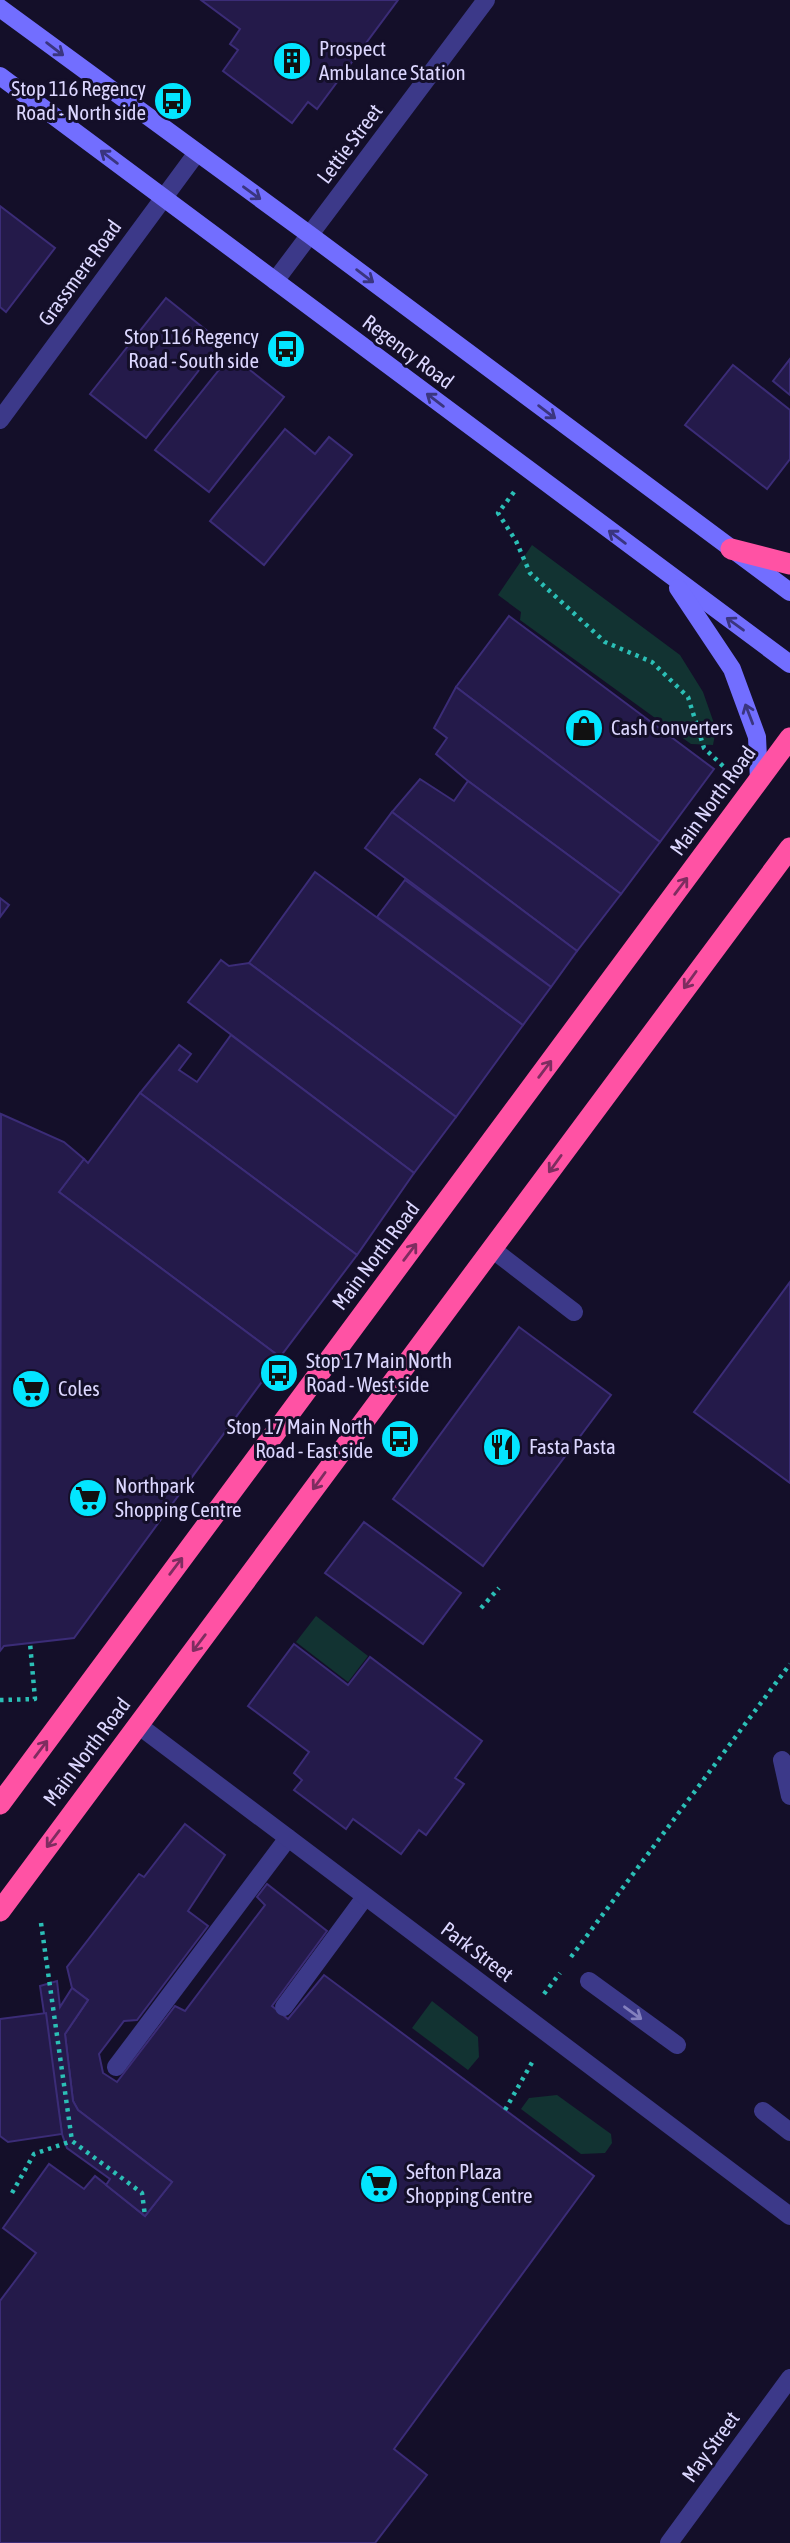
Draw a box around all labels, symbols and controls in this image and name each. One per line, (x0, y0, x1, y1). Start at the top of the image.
place label: Prospect Ambulance Station (319, 36, 466, 84)
building icon: Prospect Ambulance Station (271, 40, 313, 82)
one-way arrow (45, 42, 64, 56)
place label: Stop 116 Regency Road - North side (11, 76, 146, 124)
bus stop icon: Stop 116 Regency Road - North side (152, 80, 194, 122)
street label: Lettie Street (312, 99, 387, 188)
one-way arrow (100, 150, 118, 165)
one-way arrow (242, 186, 261, 201)
street label: Grassmere Road (33, 215, 126, 330)
one-way arrow (355, 269, 374, 284)
street label: Regency Road (358, 309, 459, 393)
place label: Stop 116 Regency Road - South side (124, 324, 259, 372)
bus stop icon: Stop 116 Regency Road - South side (265, 328, 307, 370)
one-way arrow (426, 393, 444, 408)
one-way arrow (537, 405, 556, 420)
one-way arrow (608, 529, 626, 544)
one-way arrow (726, 617, 745, 631)
one-way arrow (741, 703, 754, 725)
shop icon: Cash Converters (563, 707, 605, 749)
place label: Cash Converters (611, 715, 733, 739)
street label: Main North Road (665, 741, 760, 860)
one-way arrow (674, 877, 688, 896)
one-way arrow (682, 971, 697, 989)
one-way arrow (538, 1060, 553, 1079)
one-way arrow (547, 1154, 562, 1172)
street label: Main North Road (327, 1197, 424, 1314)
one-way arrow (402, 1243, 417, 1262)
place label: Stop 17 Main North Road - West side (306, 1348, 452, 1396)
bus stop icon: Stop 17 Main North Road - West side (258, 1352, 300, 1394)
supermarket icon: Coles (10, 1368, 52, 1410)
place label: Coles (58, 1376, 100, 1400)
place label: Stop 17 Main North Road - East side (227, 1414, 373, 1462)
bus stop icon: Stop 17 Main North Road - East side (379, 1418, 421, 1460)
restaurant icon: Fasta Pasta (481, 1426, 523, 1468)
place label: Fasta Pasta (529, 1434, 616, 1458)
one-way arrow (312, 1472, 327, 1491)
place label: Northpark Shopping Centre (115, 1473, 242, 1521)
supermarket icon: Northpark Shopping Centre (67, 1477, 109, 1519)
one-way arrow (169, 1557, 184, 1576)
one-way arrow (191, 1633, 206, 1652)
street label: Main North Road (38, 1693, 135, 1810)
one-way arrow (33, 1740, 48, 1759)
one-way arrow (46, 1829, 61, 1848)
street label: Park Street (437, 1916, 518, 1986)
one-way arrow (623, 2006, 642, 2020)
place label: Sefton Plaza Shopping Centre (406, 2159, 533, 2207)
supermarket icon: Sefton Plaza Shopping Centre (358, 2163, 400, 2205)
street label: May Street (677, 2406, 744, 2486)

